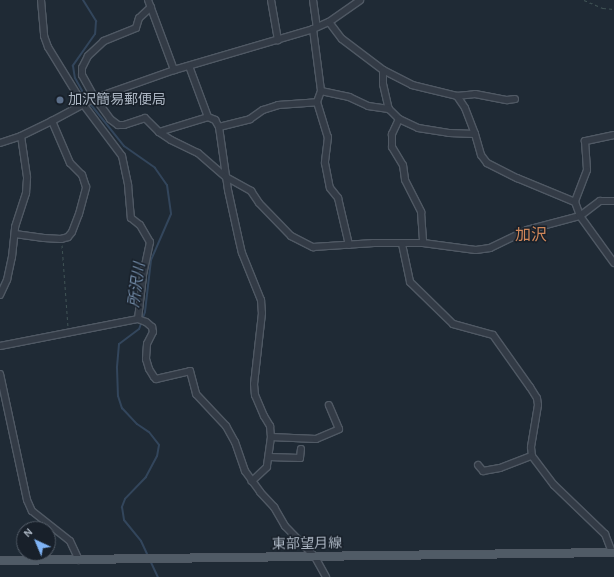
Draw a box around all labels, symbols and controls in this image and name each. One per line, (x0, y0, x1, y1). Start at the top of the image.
place label: 加沢簡易郵便局 (68, 92, 166, 108)
marker: 加沢簡易郵便局 (55, 95, 65, 105)
district label: 加沢 (515, 225, 547, 245)
water label: 所沢川 (125, 261, 149, 309)
north arrow (16, 521, 56, 561)
text: N (21, 526, 35, 539)
street label: 東部望月線 (272, 535, 342, 553)

